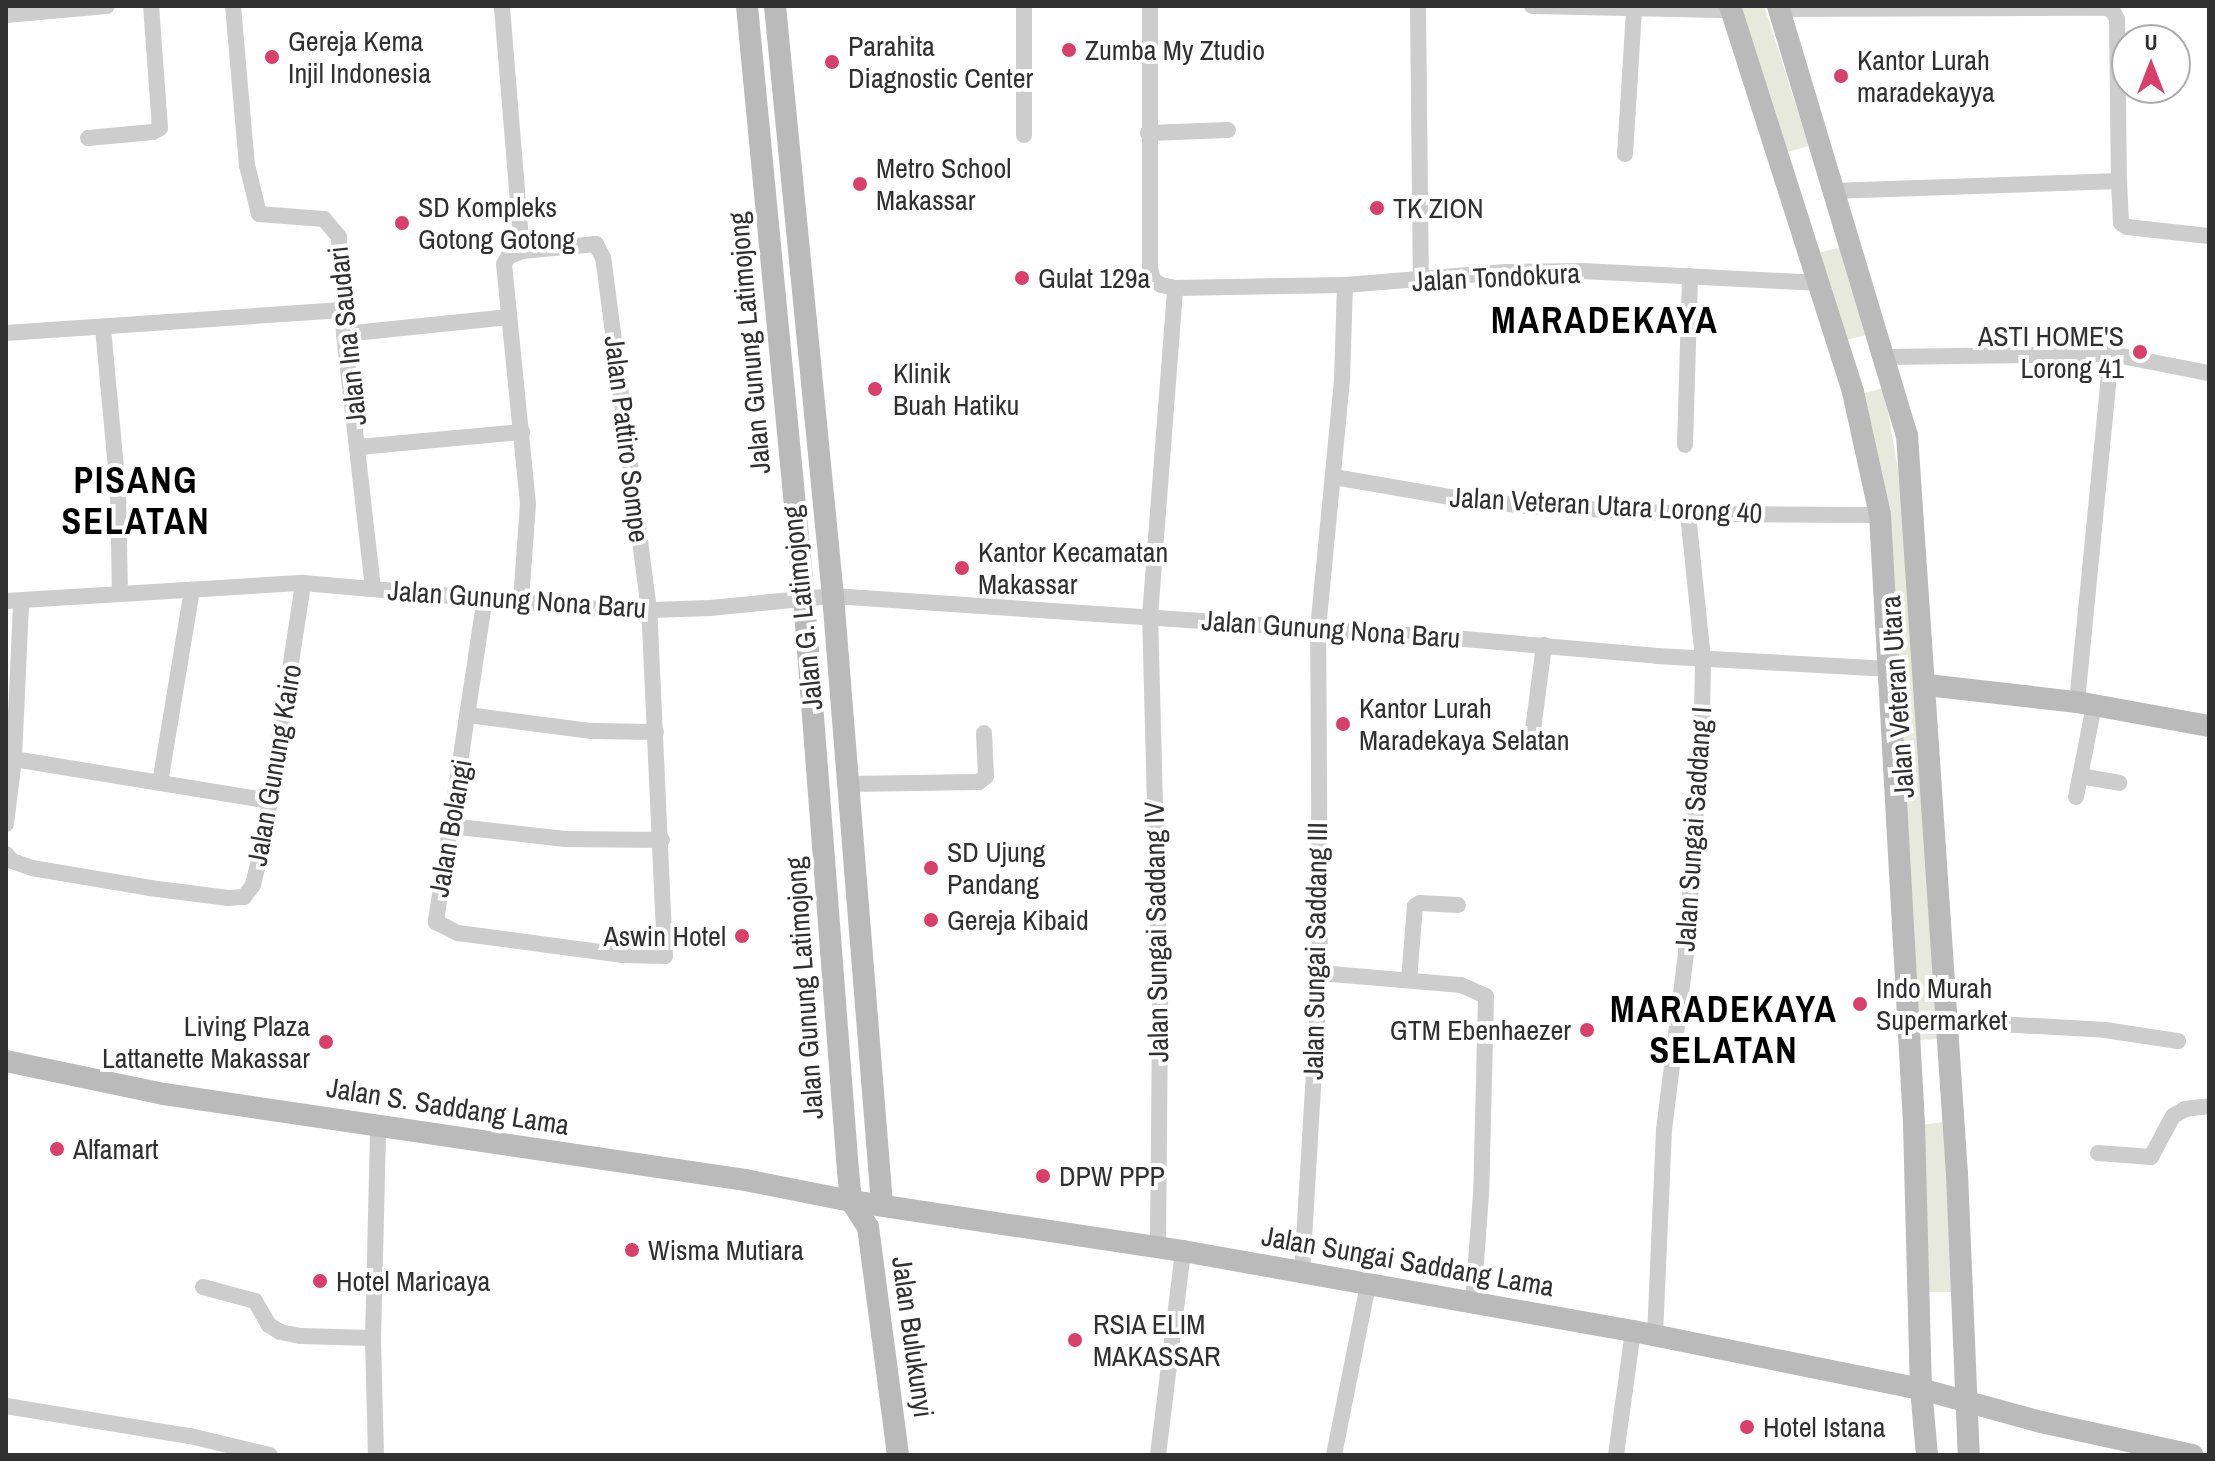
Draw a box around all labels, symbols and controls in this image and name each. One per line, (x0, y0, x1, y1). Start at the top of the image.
place label: Gereja Kema Injil Indonesia (288, 24, 431, 90)
north arrow (2111, 24, 2191, 104)
text: U (2144, 27, 2158, 57)
place label: Parahita Diagnostic Center (848, 29, 1033, 95)
place label: Zumba My Ztudio (1085, 33, 1265, 67)
marker: Zumba My Ztudio (1060, 41, 1078, 59)
place label: Kantor Lurah maradekayya (1857, 43, 1995, 109)
marker: Gereja Kema Injil Indonesia (263, 48, 281, 66)
marker: Parahita Diagnostic Center (823, 53, 841, 71)
marker: Kantor Lurah maradekayya (1832, 67, 1850, 85)
place label: Metro School Makassar (876, 151, 1011, 217)
marker: Metro School Makassar (851, 175, 869, 193)
place label: SD Kompleks Gotong Gotong (418, 190, 575, 256)
place label: TK ZION (1393, 191, 1484, 225)
marker: TK ZION (1368, 199, 1386, 217)
street label: Jalan Gunung Latimojong (721, 211, 777, 475)
marker: SD Kompleks Gotong Gotong (393, 214, 411, 232)
street label: Jalan Ina Saudari (321, 245, 373, 427)
street label: Jalan Tondokura (1411, 256, 1581, 298)
place label: Gulat 129a (1038, 261, 1150, 295)
marker: Gulat 129a (1013, 269, 1031, 287)
district label: MARADEKAYA (1491, 299, 1719, 343)
place label: ASTI HOME'S Lorong 41 (1978, 319, 2124, 385)
street label: Jalan Pattiro Sompe (598, 334, 656, 544)
marker: ASTI HOME'S Lorong 41 (2131, 343, 2149, 361)
place label: Klinik Buah Hatiku (893, 356, 1019, 422)
marker: Klinik Buah Hatiku (864, 378, 886, 400)
district label: PISANG SELATAN (61, 458, 211, 543)
street label: Jalan Veteran Utara Lorong 40 (1449, 480, 1763, 530)
street label: Jalan G. Latimojong (775, 504, 829, 712)
place label: Kantor Kecamatan Makassar (978, 535, 1168, 601)
marker: Kantor Kecamatan Makassar (953, 559, 971, 577)
street label: Jalan Gunung Nona Baru (387, 573, 647, 625)
street label: Jalan Veteran Utara (1873, 595, 1921, 799)
street label: Jalan Gunung Nona Baru (1201, 603, 1461, 655)
street label: Jalan Gunung Kairo (240, 662, 308, 868)
place label: Kantor Lurah Maradekaya Selatan (1359, 691, 1570, 757)
street label: Jalan Sungai Saddang I (1668, 706, 1718, 952)
marker: Kantor Lurah Maradekaya Selatan (1334, 715, 1352, 733)
street label: Jalan Bolangi (421, 757, 479, 899)
street label: Jalan Sungai Saddang IV (1137, 802, 1175, 1062)
street label: Jalan Sungai Saddang III (1296, 822, 1334, 1080)
place label: SD Ujung Pandang (947, 835, 1045, 901)
street label: Jalan Gunung Latimojong (778, 856, 830, 1120)
marker: SD Ujung Pandang (922, 859, 940, 877)
place label: Gereja Kibaid (947, 903, 1089, 937)
marker: Gereja Kibaid (922, 911, 940, 929)
place label: Aswin Hotel (604, 919, 726, 953)
marker: Aswin Hotel (733, 927, 751, 945)
place label: Indo Murah Supermarket (1876, 971, 2007, 1037)
district label: MARADEKAYA SELATAN (1610, 987, 1838, 1072)
marker: Indo Murah Supermarket (1851, 995, 1869, 1013)
place label: Living Plaza Lattanette Makassar (102, 1009, 310, 1075)
place label: GTM Ebenhaezer (1390, 1013, 1571, 1047)
marker: GTM Ebenhaezer (1578, 1021, 1596, 1039)
marker: Living Plaza Lattanette Makassar (317, 1033, 335, 1051)
street label: Jalan S. Saddang Lama (324, 1070, 572, 1142)
place label: Alfamart (73, 1132, 158, 1166)
marker: Alfamart (48, 1140, 66, 1158)
place label: DPW PPP (1059, 1159, 1165, 1193)
marker: DPW PPP (1034, 1167, 1052, 1185)
street label: Jalan Sungai Saddang Lama (1259, 1219, 1557, 1303)
place label: Wisma Mutiara (648, 1233, 804, 1267)
marker: Wisma Mutiara (623, 1241, 641, 1259)
street label: Jalan Bulukunyi (885, 1254, 941, 1420)
place label: Hotel Maricaya (336, 1264, 490, 1298)
marker: Hotel Maricaya (311, 1272, 329, 1290)
place label: RSIA ELIM MAKASSAR (1093, 1307, 1221, 1373)
marker: RSIA ELIM MAKASSAR (1064, 1329, 1086, 1351)
place label: Hotel Istana (1763, 1410, 1886, 1444)
marker: Hotel Istana (1738, 1418, 1756, 1436)

